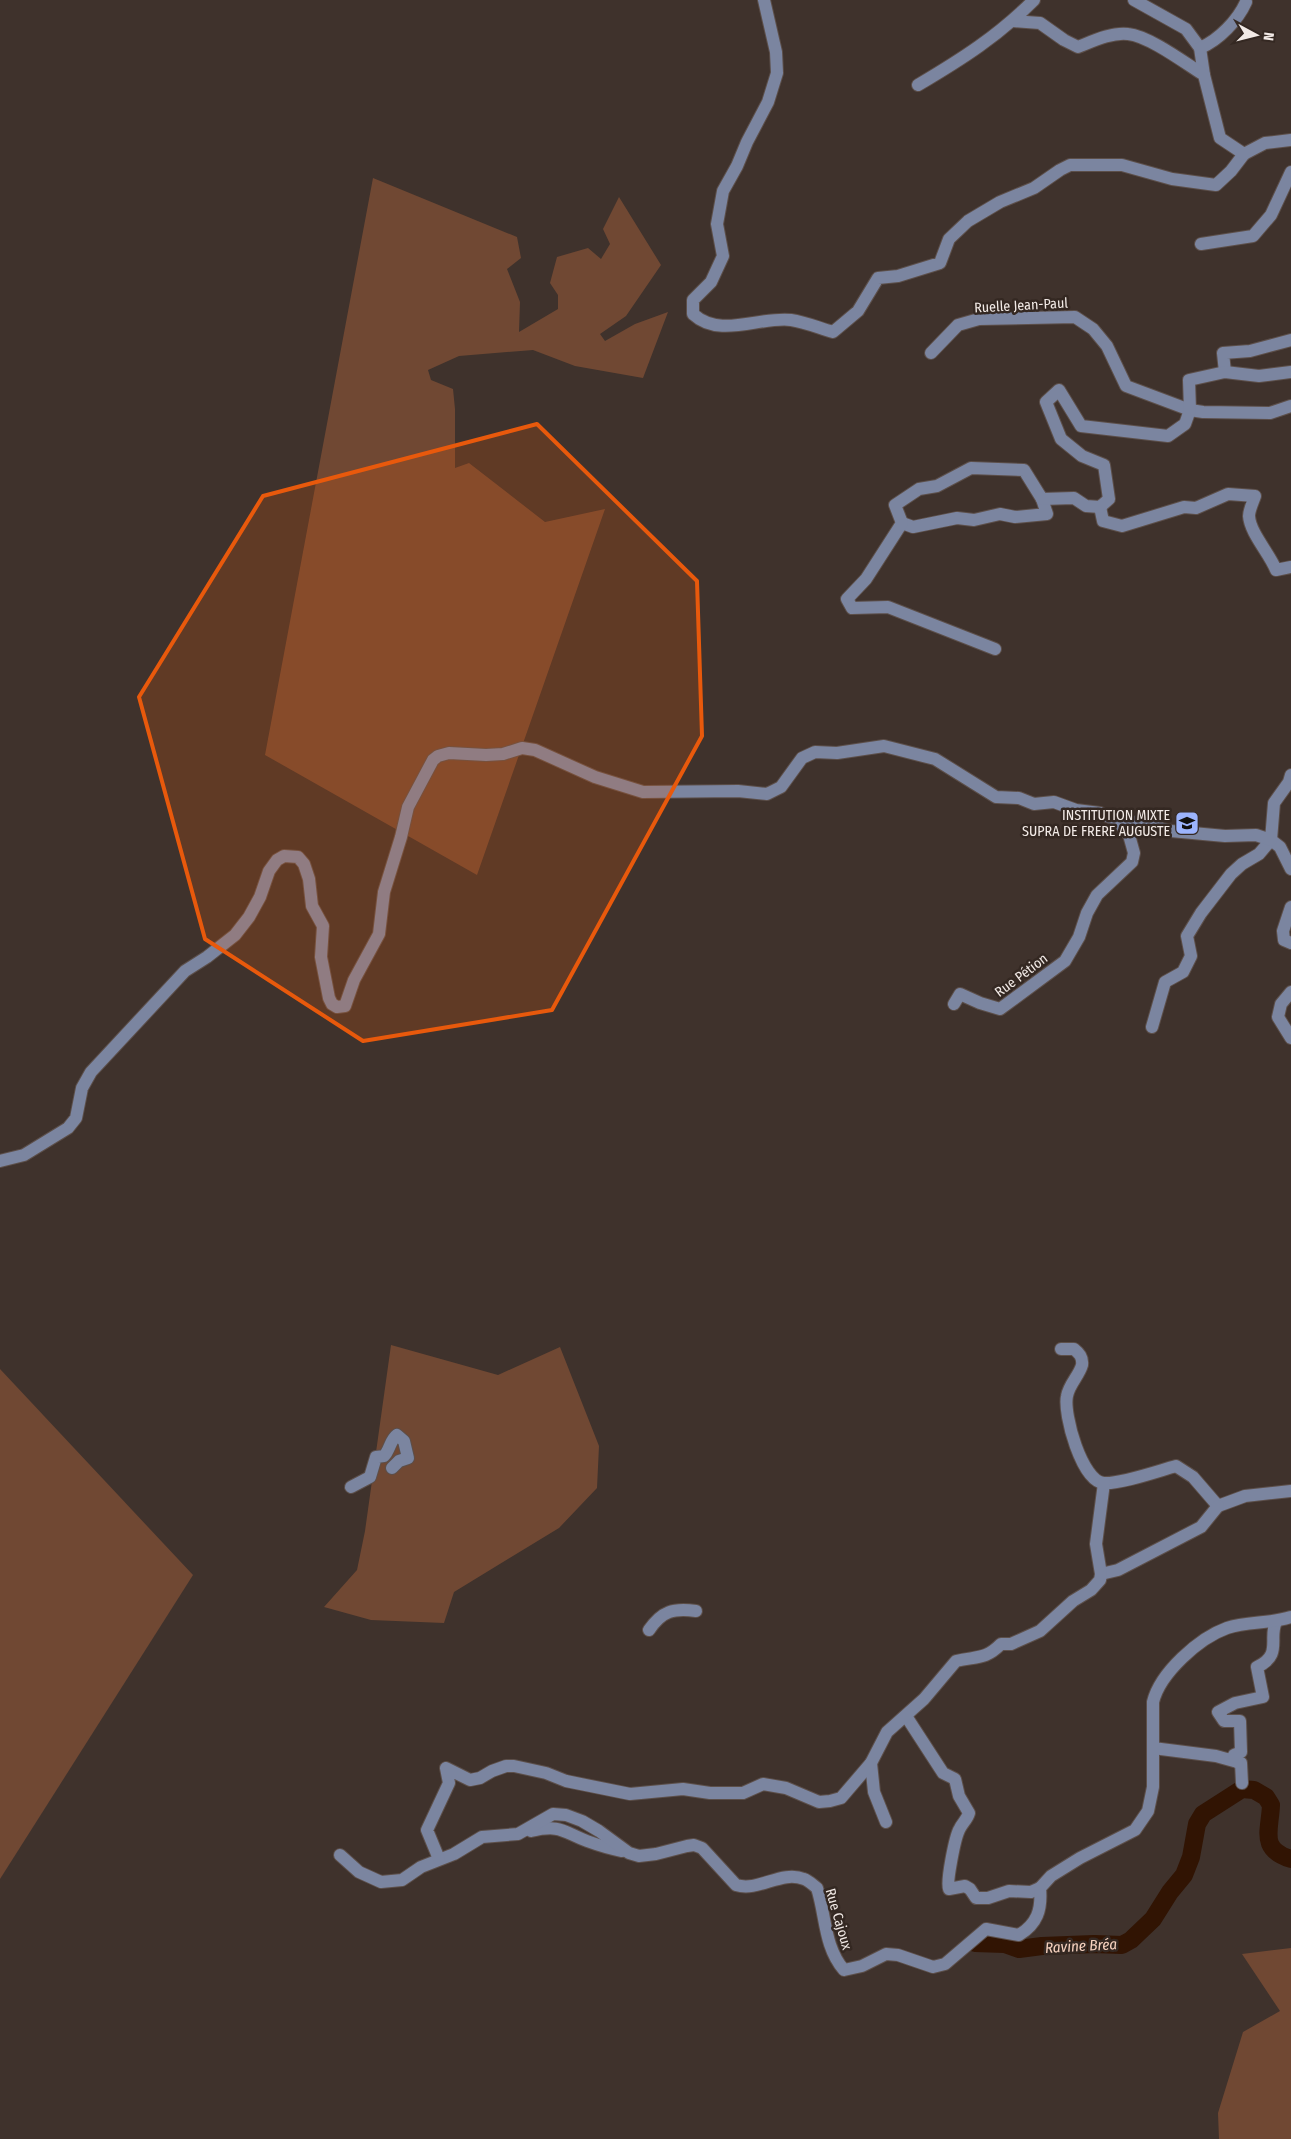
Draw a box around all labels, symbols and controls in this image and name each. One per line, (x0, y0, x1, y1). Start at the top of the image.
north arrow (1231, 10, 1281, 60)
text: N (1259, 31, 1277, 42)
street label: Ruelle Jean-Paul (974, 295, 1069, 316)
place label: INSTITUTION MIXTE SUPRA DE FRERE AUGUSTE (1022, 807, 1170, 840)
school or university icon: INSTITUTION MIXTE SUPRA DE FRERE AUGUSTE (1174, 810, 1200, 836)
street label: Rue Pétion (991, 950, 1051, 1001)
street label: Rue Cajoux (822, 1886, 856, 1953)
water label: Ravine Bréa (1044, 1935, 1118, 1957)

